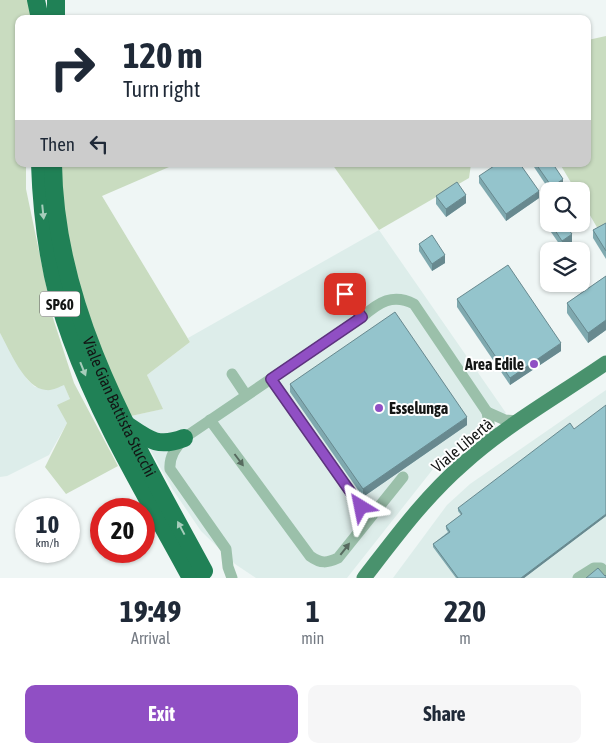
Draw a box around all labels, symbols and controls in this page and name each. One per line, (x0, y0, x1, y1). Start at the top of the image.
icon: right (40, 35, 105, 100)
text: 120 m (123, 35, 202, 75)
text: Turn right (123, 76, 200, 102)
icon: left (85, 130, 113, 158)
text: Then (40, 133, 75, 155)
map controls (540, 182, 590, 292)
button: search (540, 182, 590, 232)
one-way arrow (39, 205, 47, 221)
button: layers (540, 242, 590, 292)
pin (324, 273, 366, 315)
icon: arrive (331, 280, 359, 308)
road number: SP60 (40, 292, 80, 316)
street label: Viale Gian Battista Stucchi (80, 334, 160, 480)
place label: Area Edile (464, 355, 524, 373)
marker: Area Edile (528, 358, 540, 370)
one-way arrow (79, 362, 87, 377)
place label: Esselunga (389, 399, 448, 417)
marker: Esselunga (373, 402, 385, 414)
street label: Viale Libertà (428, 414, 496, 476)
one-way arrow (233, 453, 244, 466)
position arrow (334, 480, 386, 532)
speed limit sign: 20 (90, 498, 155, 563)
text: 10 (36, 510, 59, 538)
one-way arrow (177, 521, 185, 536)
text: km/h (36, 536, 59, 550)
one-way arrow (340, 542, 350, 556)
text: 19:49 (120, 594, 181, 628)
text: 1 (306, 594, 320, 628)
text: 220 (444, 594, 486, 628)
text: Arrival (131, 629, 170, 647)
text: min (301, 629, 324, 647)
text: m (459, 629, 471, 647)
button: Exit (25, 685, 298, 743)
button: Share (308, 685, 581, 743)

